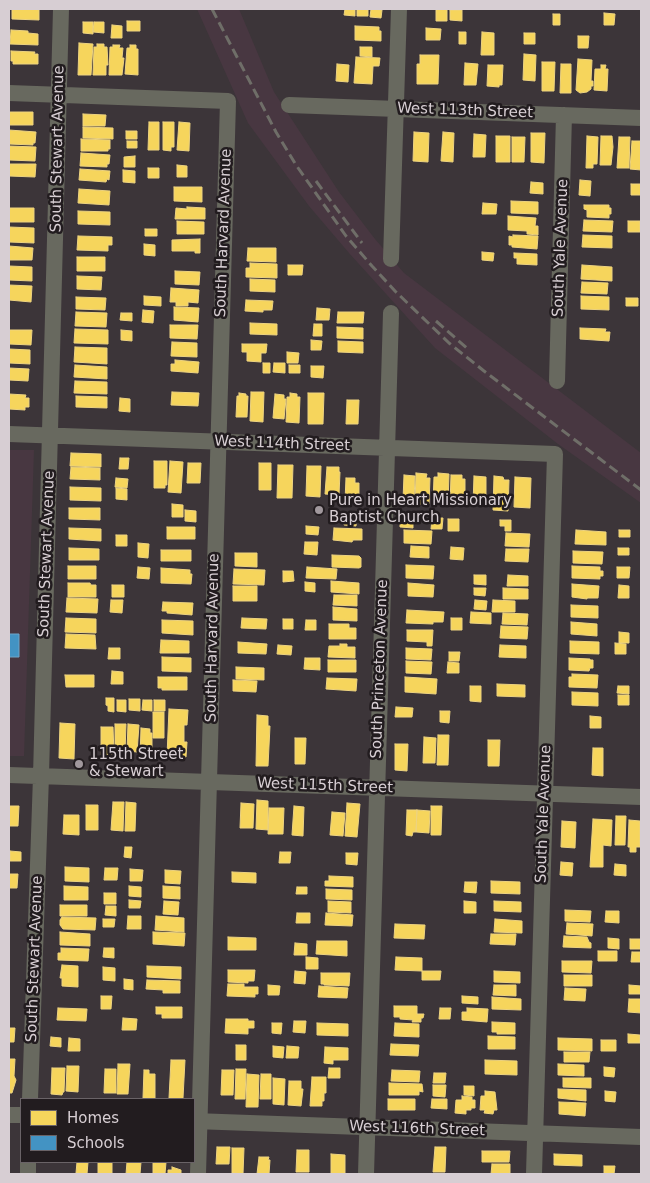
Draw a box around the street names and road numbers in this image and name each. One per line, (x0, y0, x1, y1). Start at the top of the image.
street label: South Stewart Avenue (48, 65, 68, 233)
street label: West 113th Street (397, 100, 533, 122)
street label: South Harvard Avenue (212, 148, 236, 318)
street label: South Yale Avenue (550, 178, 572, 318)
street label: West 114th Street (214, 433, 350, 455)
street label: South Stewart Avenue (35, 470, 59, 638)
street label: South Harvard Avenue (203, 553, 223, 723)
street label: South Princeton Avenue (368, 579, 392, 759)
street label: South Yale Avenue (533, 744, 555, 884)
street label: West 115th Street (257, 775, 393, 797)
street label: South Stewart Avenue (23, 875, 47, 1043)
street label: West 116th Street (349, 1118, 485, 1140)

